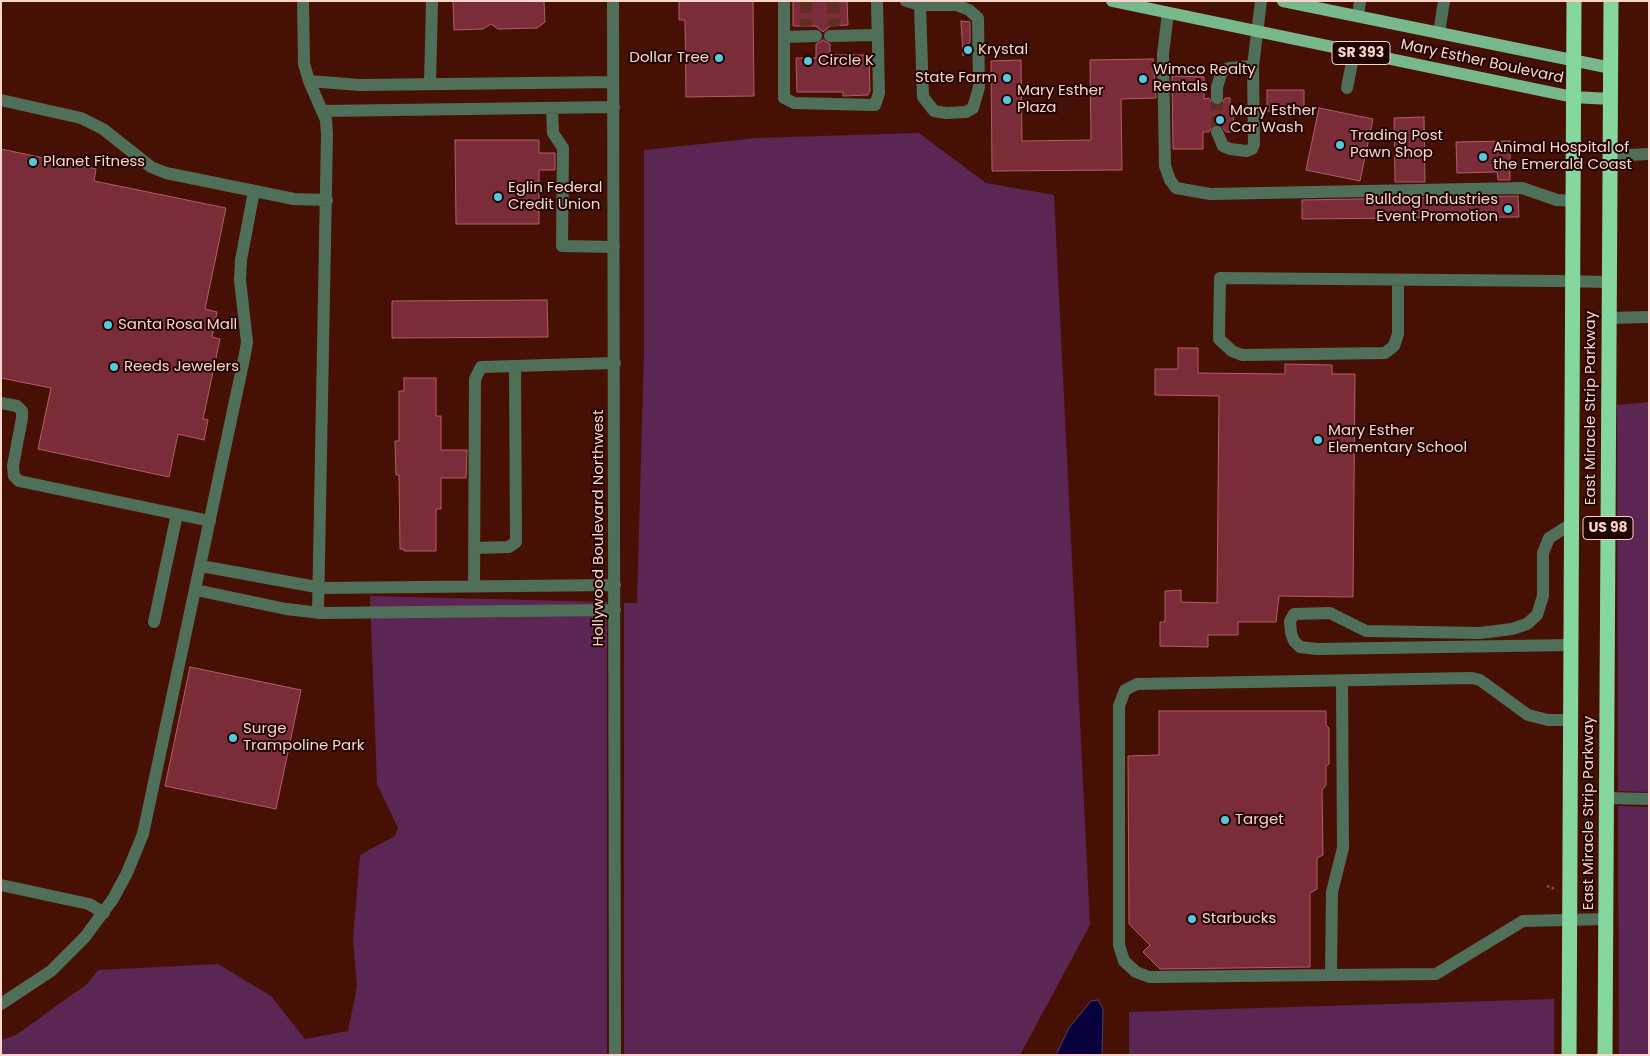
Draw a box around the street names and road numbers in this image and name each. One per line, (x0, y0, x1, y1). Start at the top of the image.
street label: Mary Esther Boulevard (1399, 36, 1565, 88)
road number: SR 393 (1332, 42, 1390, 64)
street label: East Miracle Strip Parkway (1582, 311, 1600, 505)
street label: Hollywood Boulevard Northwest (590, 410, 608, 646)
road number: US 98 (1583, 516, 1633, 540)
street label: East Miracle Strip Parkway (1580, 716, 1598, 910)

